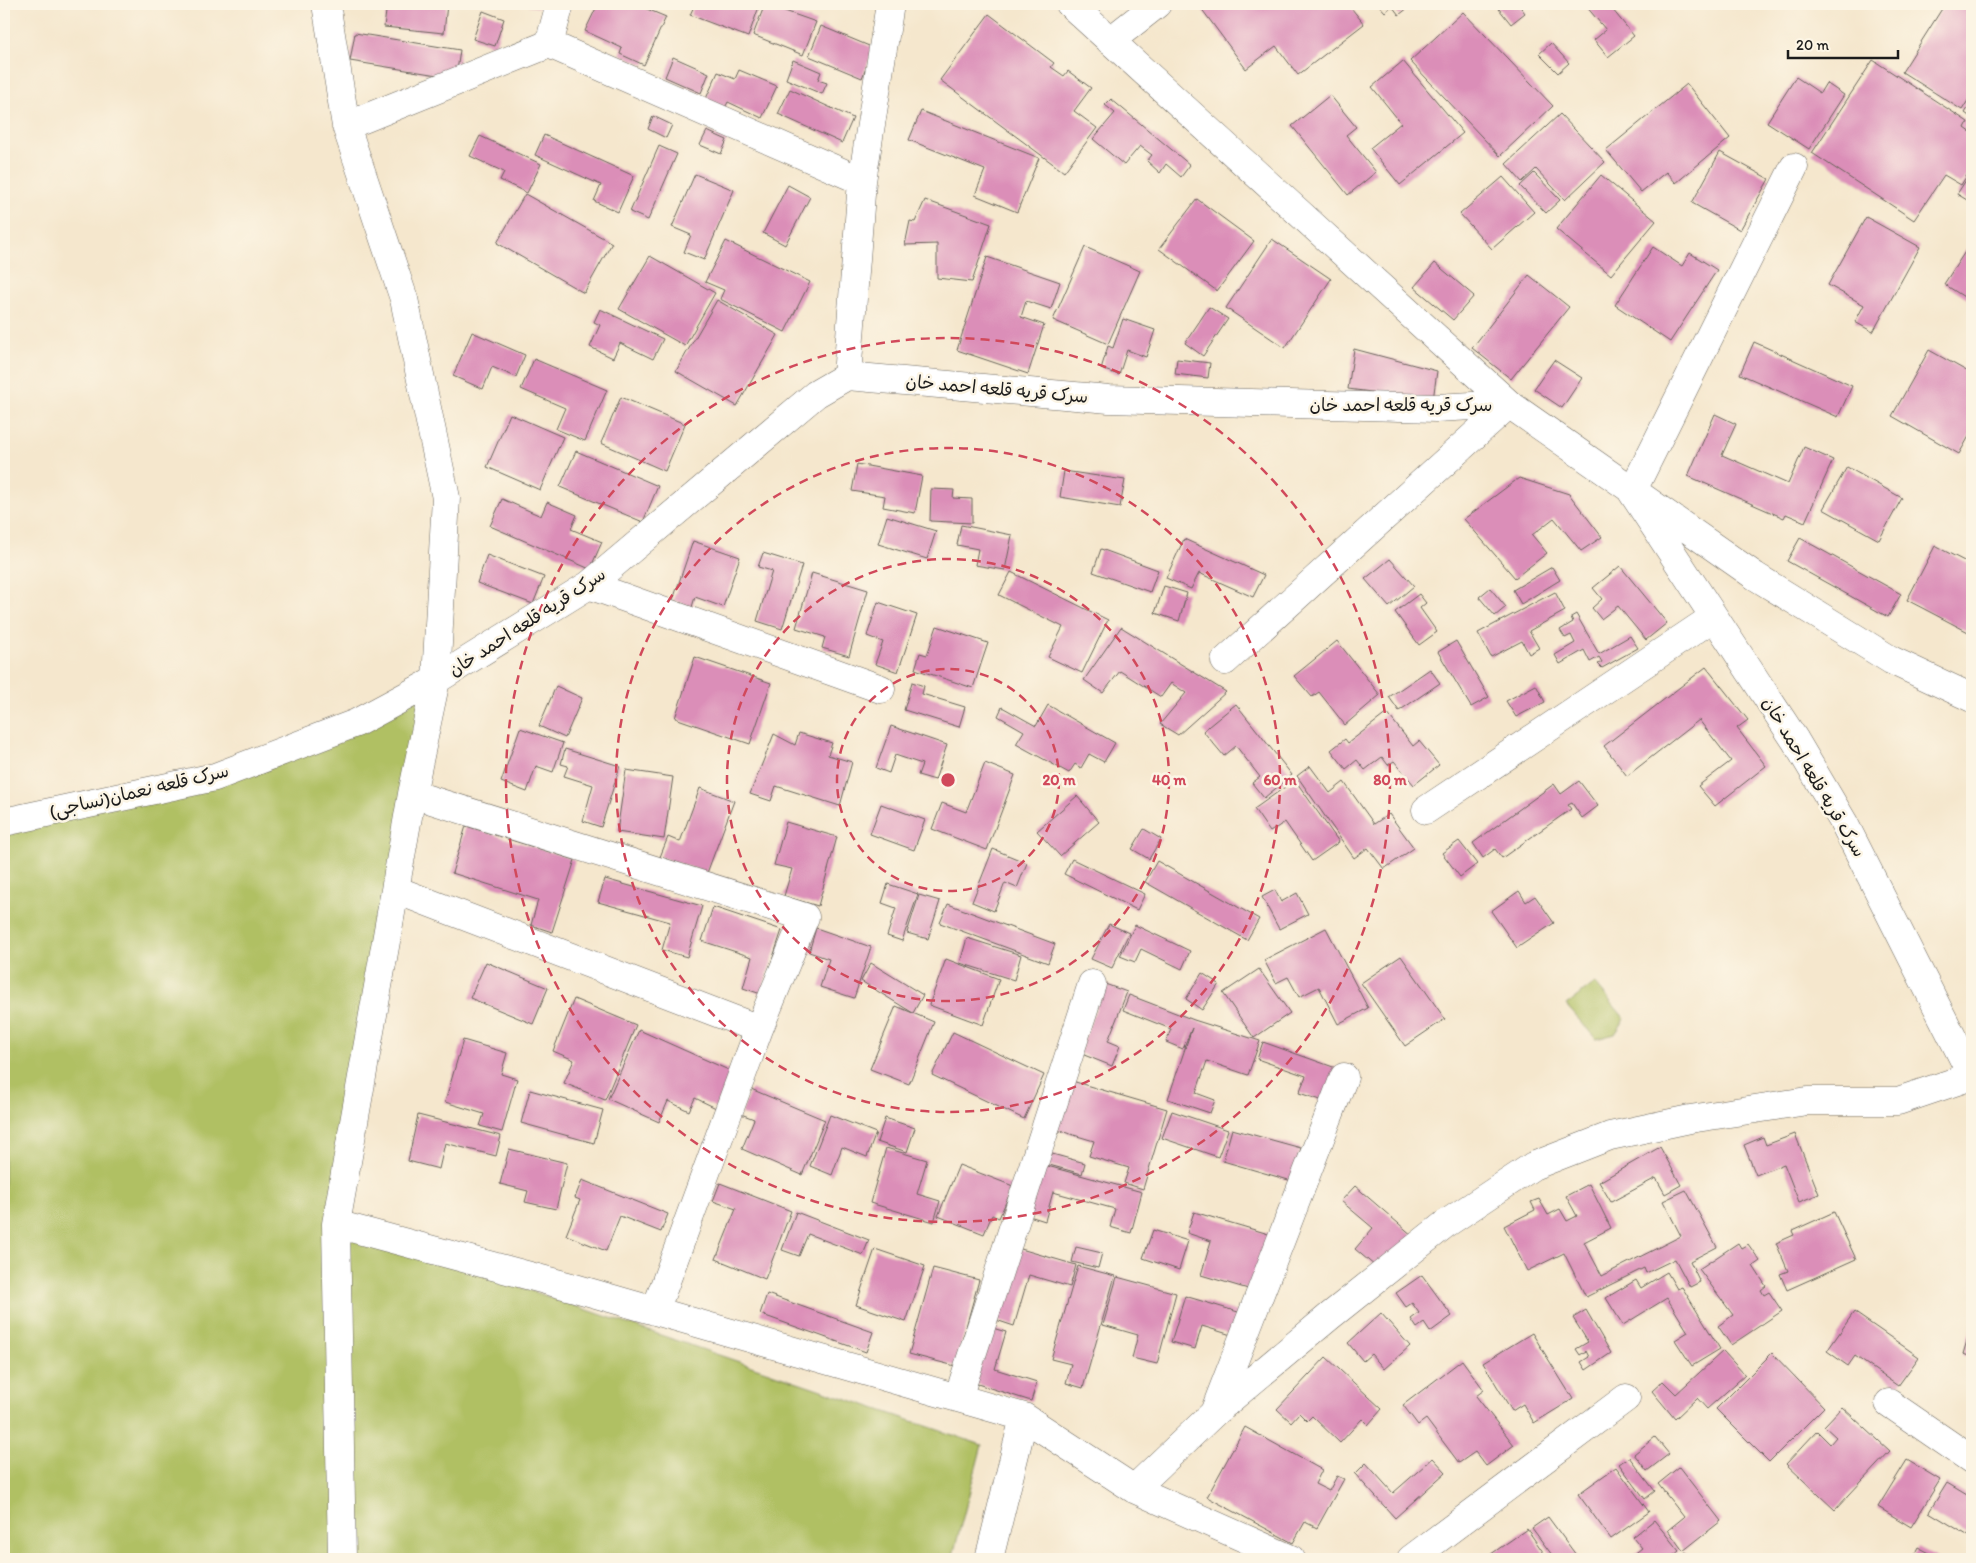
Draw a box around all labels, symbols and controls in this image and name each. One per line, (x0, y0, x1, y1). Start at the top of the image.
scale bar (1788, 28, 1898, 60)
text: 20 m (1796, 36, 1830, 54)
street label: سرک قریه قلعه احمد خان (905, 370, 1089, 408)
street label: سرک قریه قلعه احمد خان (1310, 394, 1492, 416)
street label: سرک قریه قلعه احمد خان (444, 563, 610, 681)
street label: سرک قریه قلعه احمد خان (1757, 693, 1871, 861)
street label: سرک قلعه نعمان(نساجی) (47, 760, 231, 822)
centre of rings (939, 771, 957, 789)
text: 20 m (1042, 771, 1076, 789)
text: 40 m (1152, 771, 1187, 789)
text: 60 m (1263, 771, 1297, 789)
text: 80 m (1373, 771, 1407, 789)

